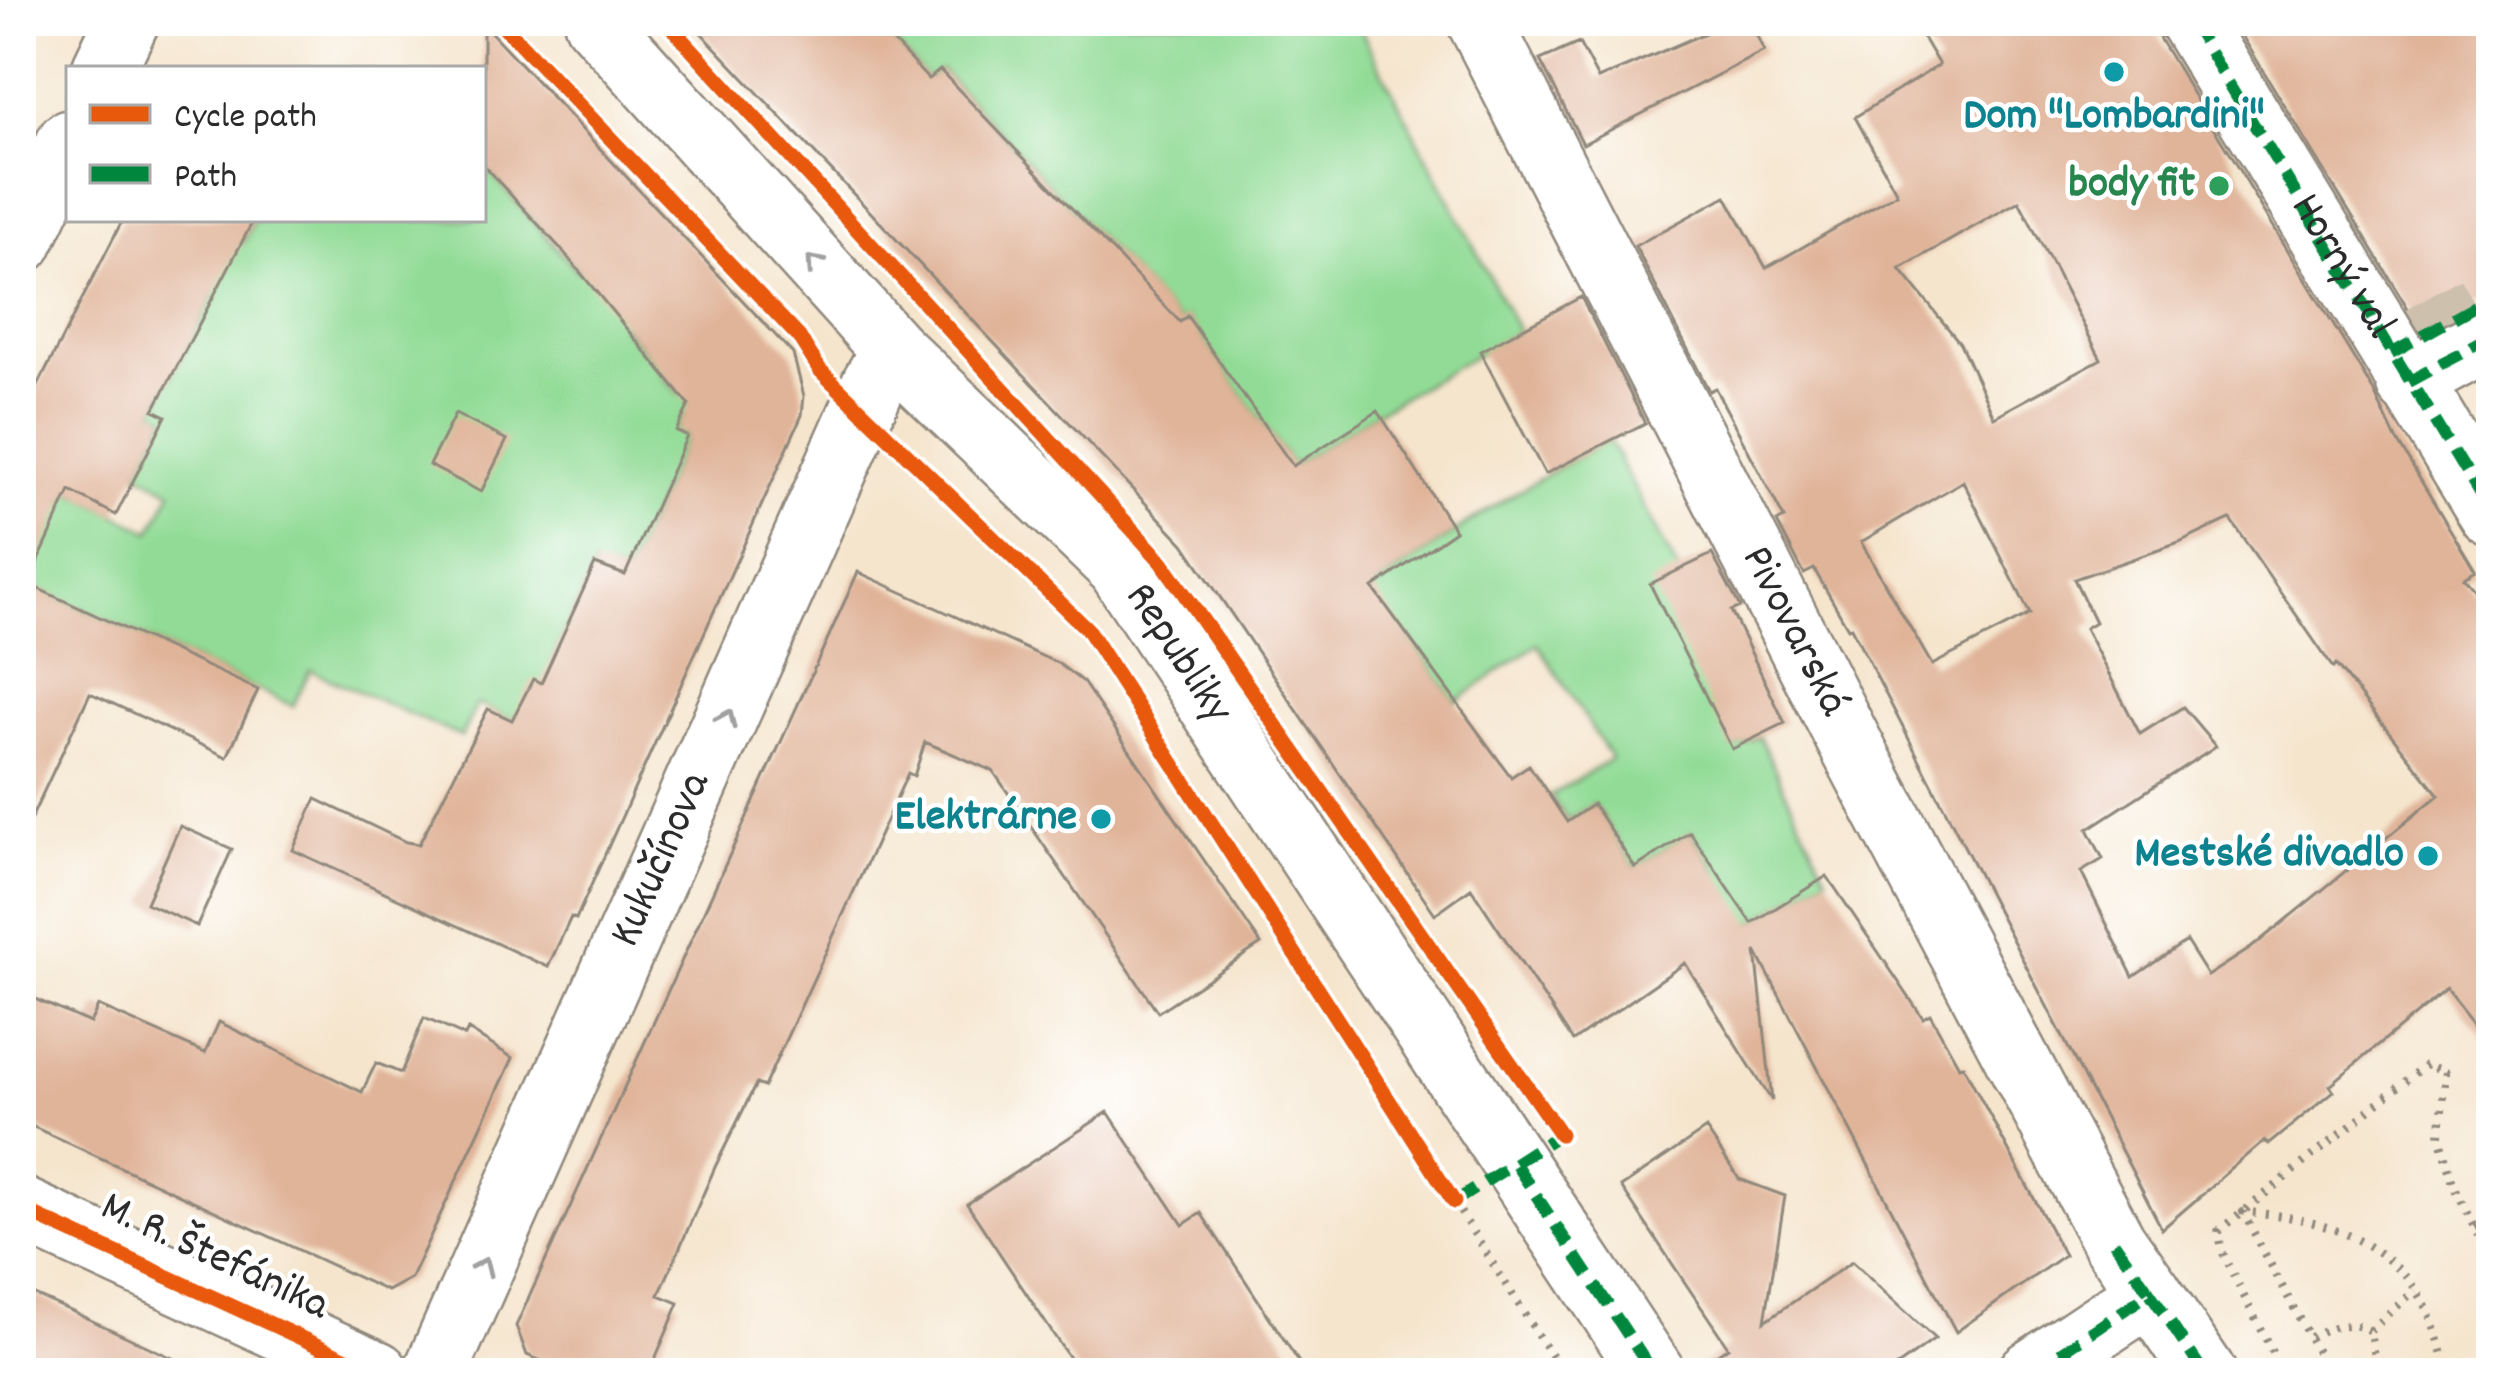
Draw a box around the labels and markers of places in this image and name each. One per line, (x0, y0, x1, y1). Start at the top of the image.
marker: Dom "Lombardini" (2101, 59, 2127, 85)
place label: Dom "Lombardini" (1963, 86, 2265, 150)
place label: body fit (2068, 154, 2195, 218)
marker: body fit (2206, 173, 2232, 199)
place label: Elektrárne (895, 787, 1077, 851)
marker: Elektrárne (1088, 806, 1114, 832)
place label: Mestské divadlo (2134, 824, 2404, 888)
marker: Mestské divadlo (2415, 843, 2441, 869)

